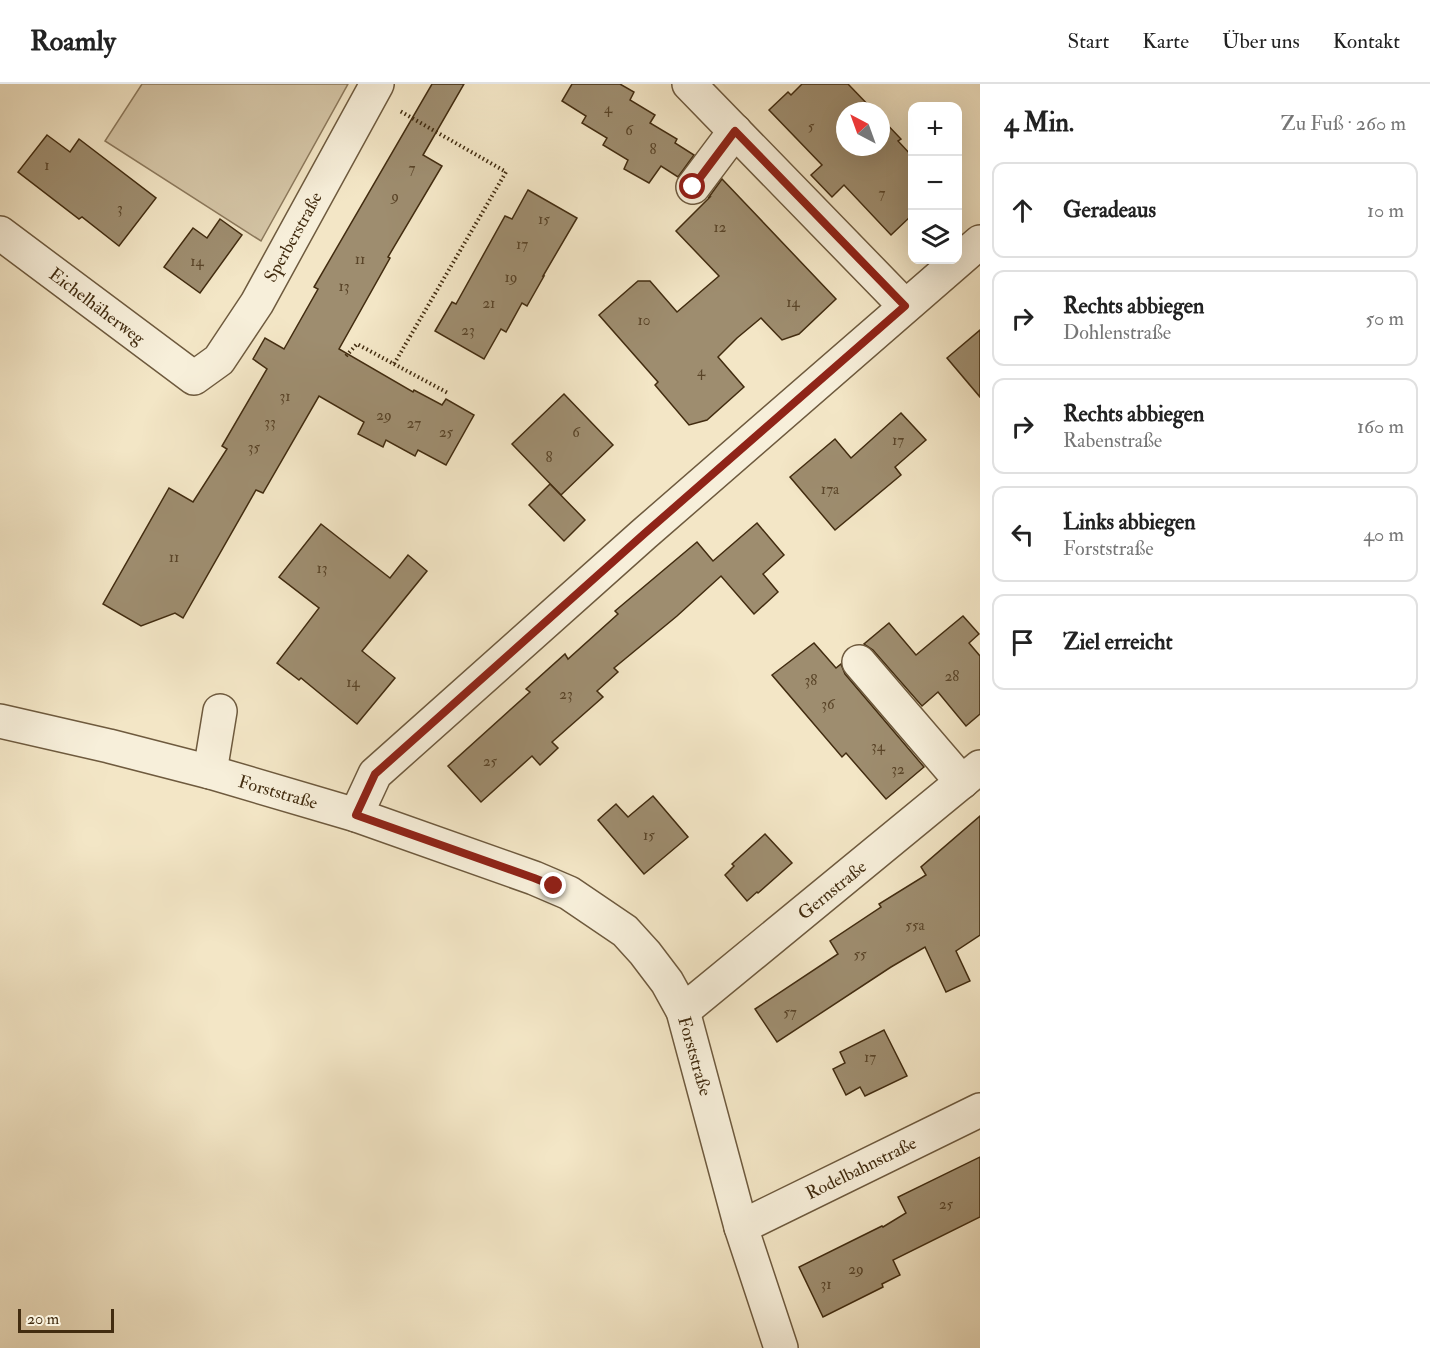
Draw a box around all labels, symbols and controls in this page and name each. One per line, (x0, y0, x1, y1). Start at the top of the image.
text: Roamly (30, 24, 116, 59)
text: Start (1067, 28, 1109, 55)
text: Karte (1142, 28, 1189, 55)
text: Über uns (1222, 28, 1300, 55)
text: Kontakt (1333, 28, 1400, 55)
house number: 4 (604, 99, 613, 118)
north arrow (836, 102, 890, 156)
map controls (908, 102, 962, 264)
button: + (908, 102, 962, 156)
text: 4 Min. (1004, 107, 1074, 139)
text: Zu Fuß · 260 m (1281, 111, 1406, 136)
house number: 5 (808, 117, 815, 136)
house number: 6 (625, 121, 634, 140)
house number: 8 (649, 140, 657, 159)
house number: 1 (44, 156, 50, 175)
button: − (908, 156, 962, 210)
house number: 7 (409, 159, 416, 178)
route start (679, 173, 705, 199)
house number: 7 (879, 184, 886, 203)
house number: 9 (390, 187, 399, 206)
street label: Sperberstraße (259, 188, 328, 286)
icon: ahead (1006, 194, 1039, 227)
text: Geradeaus (1063, 196, 1156, 224)
text: 10 m (1367, 198, 1404, 223)
house number: 3 (117, 199, 123, 218)
house number: 15 (538, 210, 550, 229)
button: layers (908, 210, 962, 264)
house number: 12 (714, 218, 727, 237)
house number: 17 (516, 235, 528, 254)
house number: 11 (355, 250, 365, 269)
house number: 14 (190, 252, 205, 271)
street label: Eichelhäherweg (44, 263, 150, 351)
house number: 19 (505, 268, 517, 287)
house number: 13 (338, 277, 350, 296)
text: Rechts abbiegen (1063, 292, 1204, 320)
house number: 14 (786, 293, 801, 312)
house number: 21 (483, 294, 495, 313)
icon: right (1006, 302, 1039, 335)
text: 50 m (1365, 306, 1404, 331)
house number: 10 (638, 311, 650, 330)
text: Dohlenstraße (1063, 320, 1171, 345)
house number: 23 (461, 321, 475, 340)
house number: 4 (697, 362, 706, 381)
house number: 31 (279, 387, 291, 406)
text: Rechts abbiegen (1063, 400, 1204, 428)
house number: 29 (376, 406, 392, 425)
icon: right (1006, 410, 1039, 443)
house number: 33 (264, 413, 276, 432)
house number: 27 (407, 414, 421, 433)
text: 160 m (1357, 414, 1404, 439)
house number: 25 (439, 423, 453, 442)
house number: 6 (572, 423, 581, 442)
text: Rabenstraße (1063, 428, 1162, 453)
house number: 17 (892, 431, 904, 450)
house number: 35 (248, 438, 261, 457)
house number: 8 (545, 448, 553, 467)
house number: 17a (821, 480, 840, 499)
text: Links abbiegen (1063, 508, 1196, 536)
icon: left (1006, 518, 1039, 551)
text: 40 m (1363, 522, 1404, 547)
text: Forststraße (1063, 536, 1154, 561)
house number: 11 (169, 548, 179, 567)
house number: 13 (316, 559, 328, 578)
icon: arrive (1006, 626, 1039, 659)
text: Ziel erreicht (1063, 628, 1173, 656)
house number: 28 (945, 667, 959, 686)
house number: 38 (805, 671, 817, 690)
house number: 14 (346, 673, 361, 692)
house number: 23 (559, 685, 573, 704)
house number: 36 (821, 695, 836, 714)
house number: 34 (871, 737, 886, 756)
house number: 25 (483, 752, 497, 771)
house number: 32 (891, 760, 905, 779)
street label: Forststraße (235, 770, 321, 815)
house number: 15 (643, 826, 655, 845)
street label: Gernstraße (793, 855, 872, 925)
route end (540, 872, 566, 898)
house number: 55a (905, 916, 926, 935)
house number: 55 (853, 945, 867, 964)
house number: 57 (783, 1003, 797, 1022)
street label: Forststraße (672, 1014, 717, 1099)
house number: 17 (864, 1048, 876, 1067)
street label: Rodelbahnstraße (802, 1131, 921, 1205)
house number: 25 (939, 1195, 953, 1214)
house number: 29 (848, 1260, 864, 1279)
house number: 31 (820, 1275, 832, 1294)
scale bar (18, 1306, 114, 1334)
text: 20 m (27, 1309, 59, 1329)

